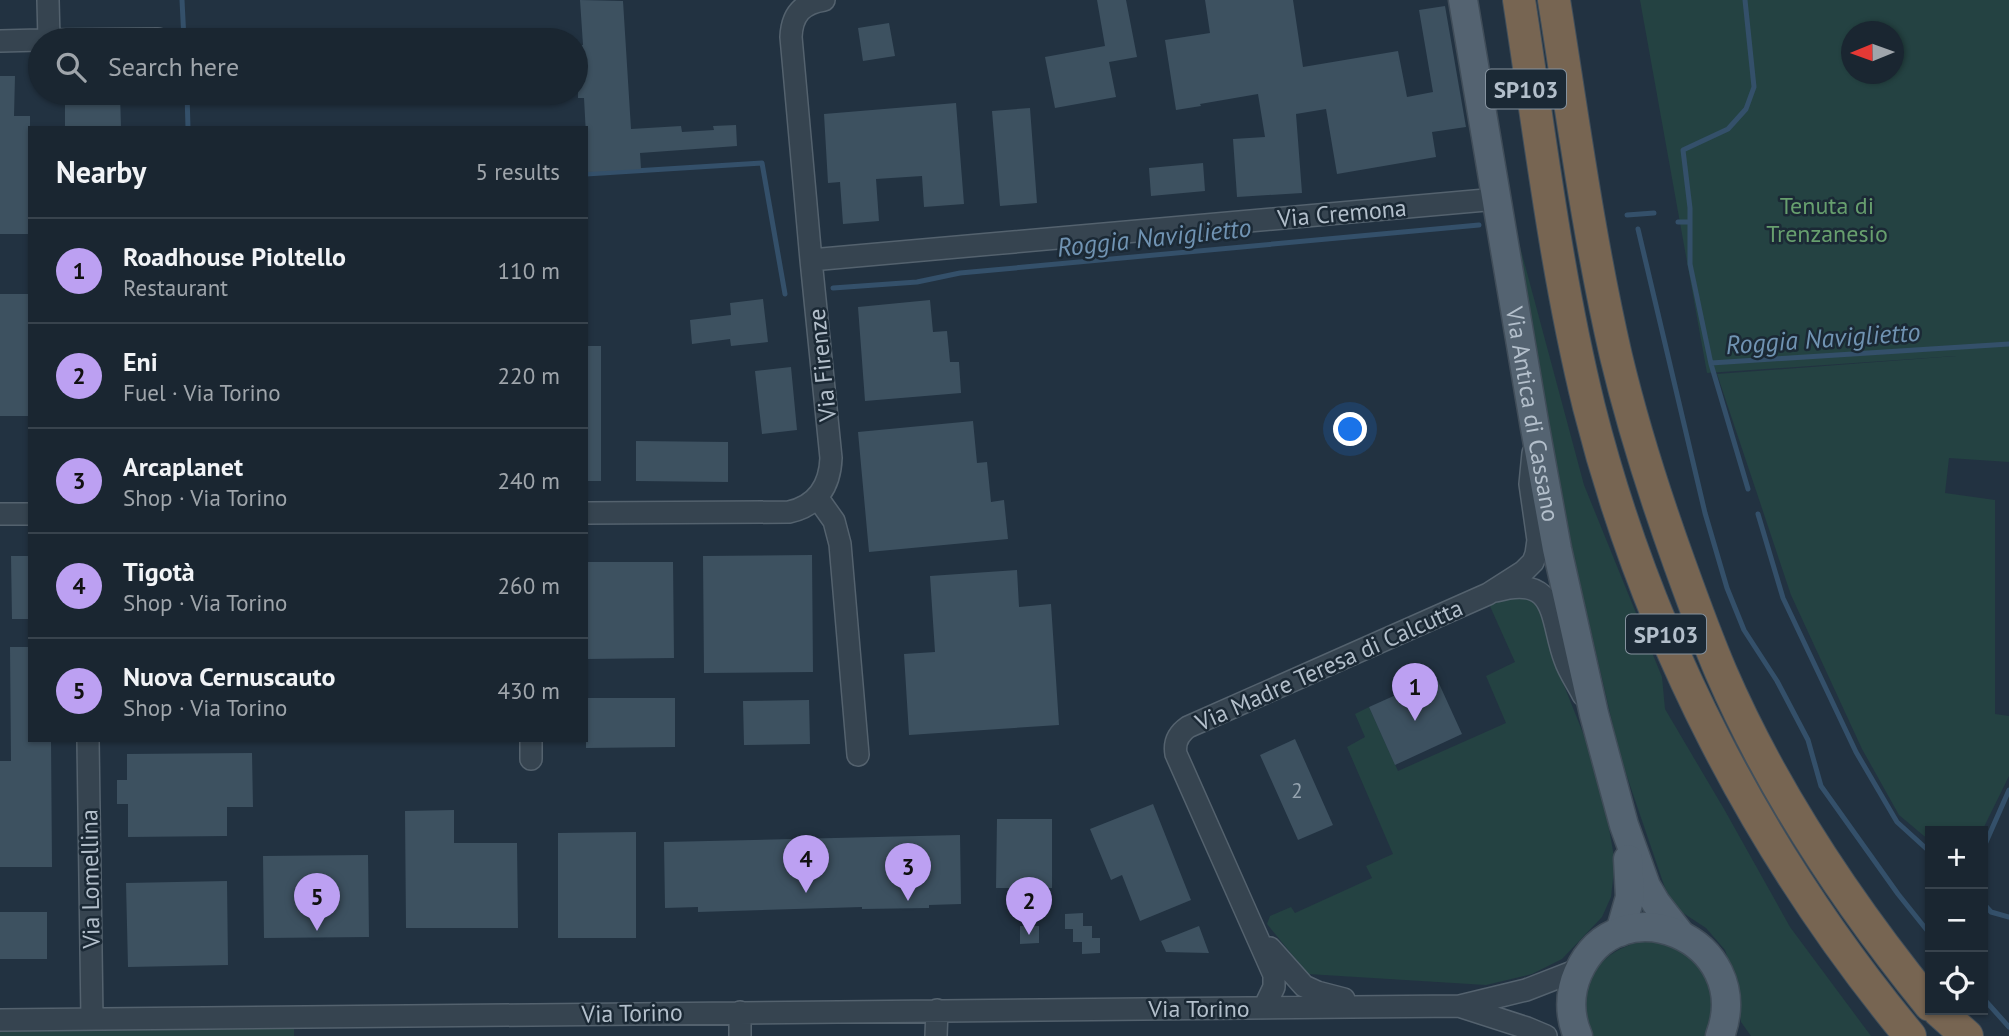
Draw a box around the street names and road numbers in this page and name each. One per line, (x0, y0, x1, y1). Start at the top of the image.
road number: SP103 (1486, 69, 1566, 108)
street label: Via Cremona (1275, 192, 1408, 234)
street label: Via Antica di Cassano (1499, 303, 1567, 524)
street label: Via Firenze (801, 307, 843, 424)
street label: Via Madre Teresa di Calcutta (1190, 592, 1467, 738)
road number: SP103 (1626, 614, 1706, 654)
street label: Via Lomellina (73, 809, 107, 950)
street label: Via Torino (1147, 993, 1250, 1024)
street label: Via Torino (580, 997, 683, 1029)

